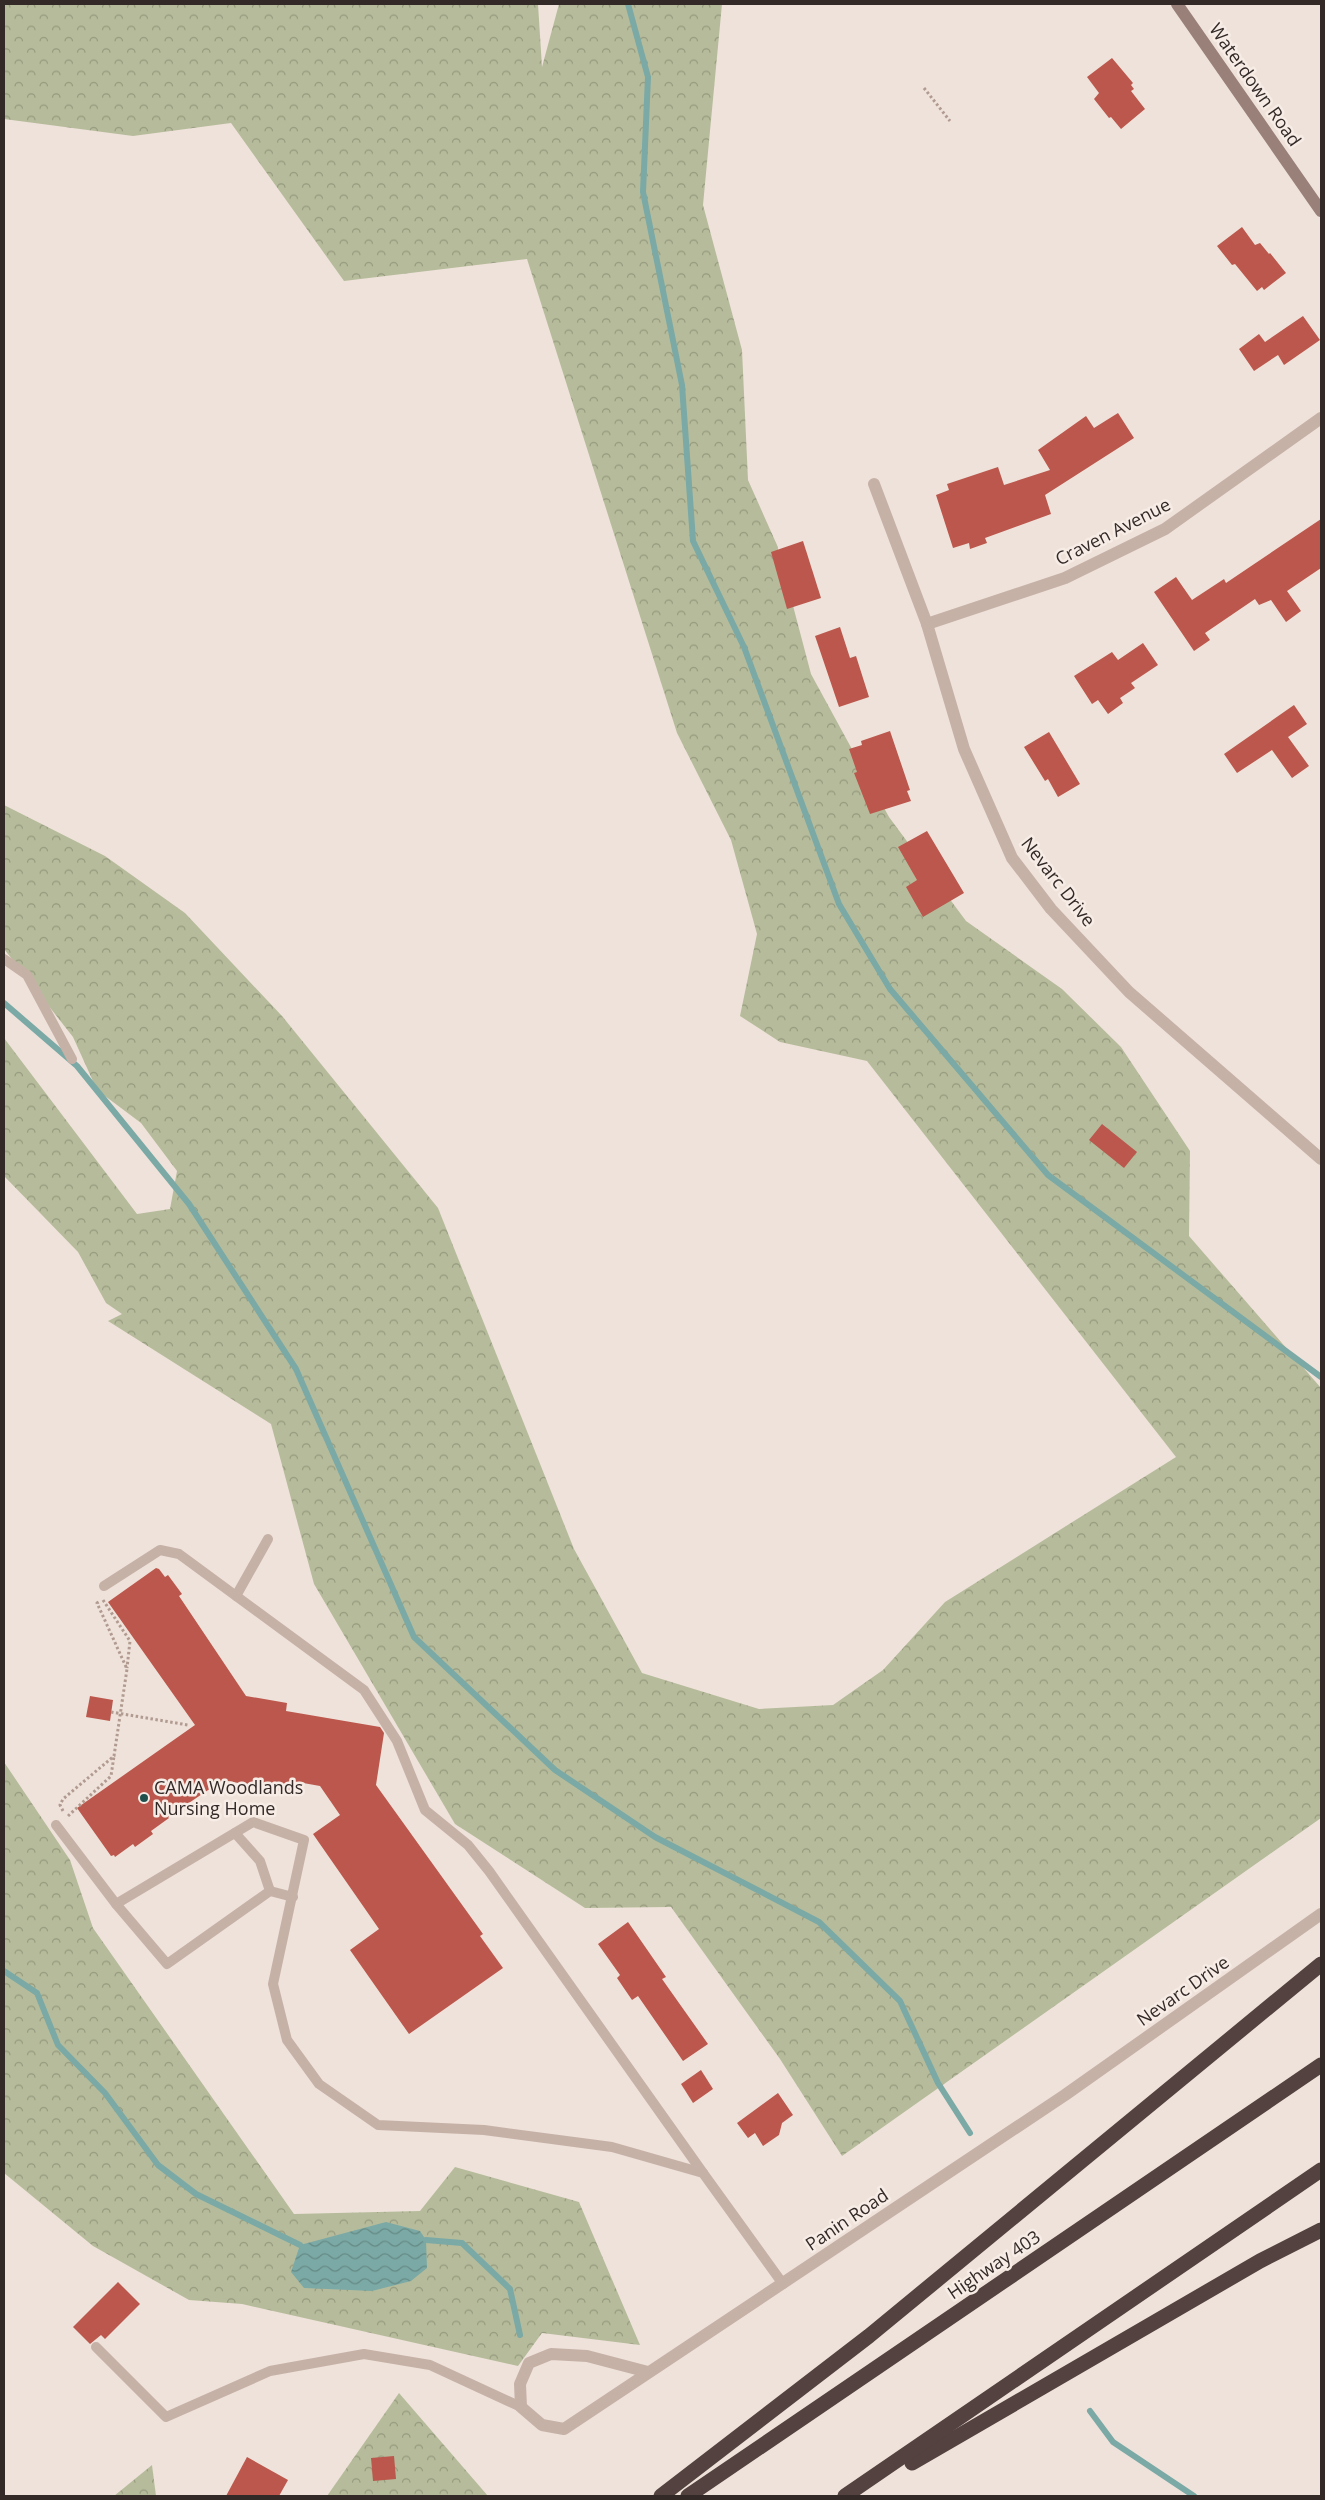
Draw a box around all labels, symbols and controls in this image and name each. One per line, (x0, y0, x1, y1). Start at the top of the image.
street label: Waterdown Road (1204, 18, 1307, 151)
street label: Craven Avenue (1051, 492, 1174, 570)
street label: Nevarc Drive (1016, 832, 1101, 931)
place label: CAMA Woodlands Nursing Home (154, 1775, 303, 1820)
marker: CAMA Woodlands Nursing Home (138, 1792, 150, 1804)
street label: Nevarc Drive (1132, 1950, 1233, 2031)
street label: Panin Road (800, 2183, 893, 2256)
street label: Highway 403 (942, 2224, 1045, 2304)

